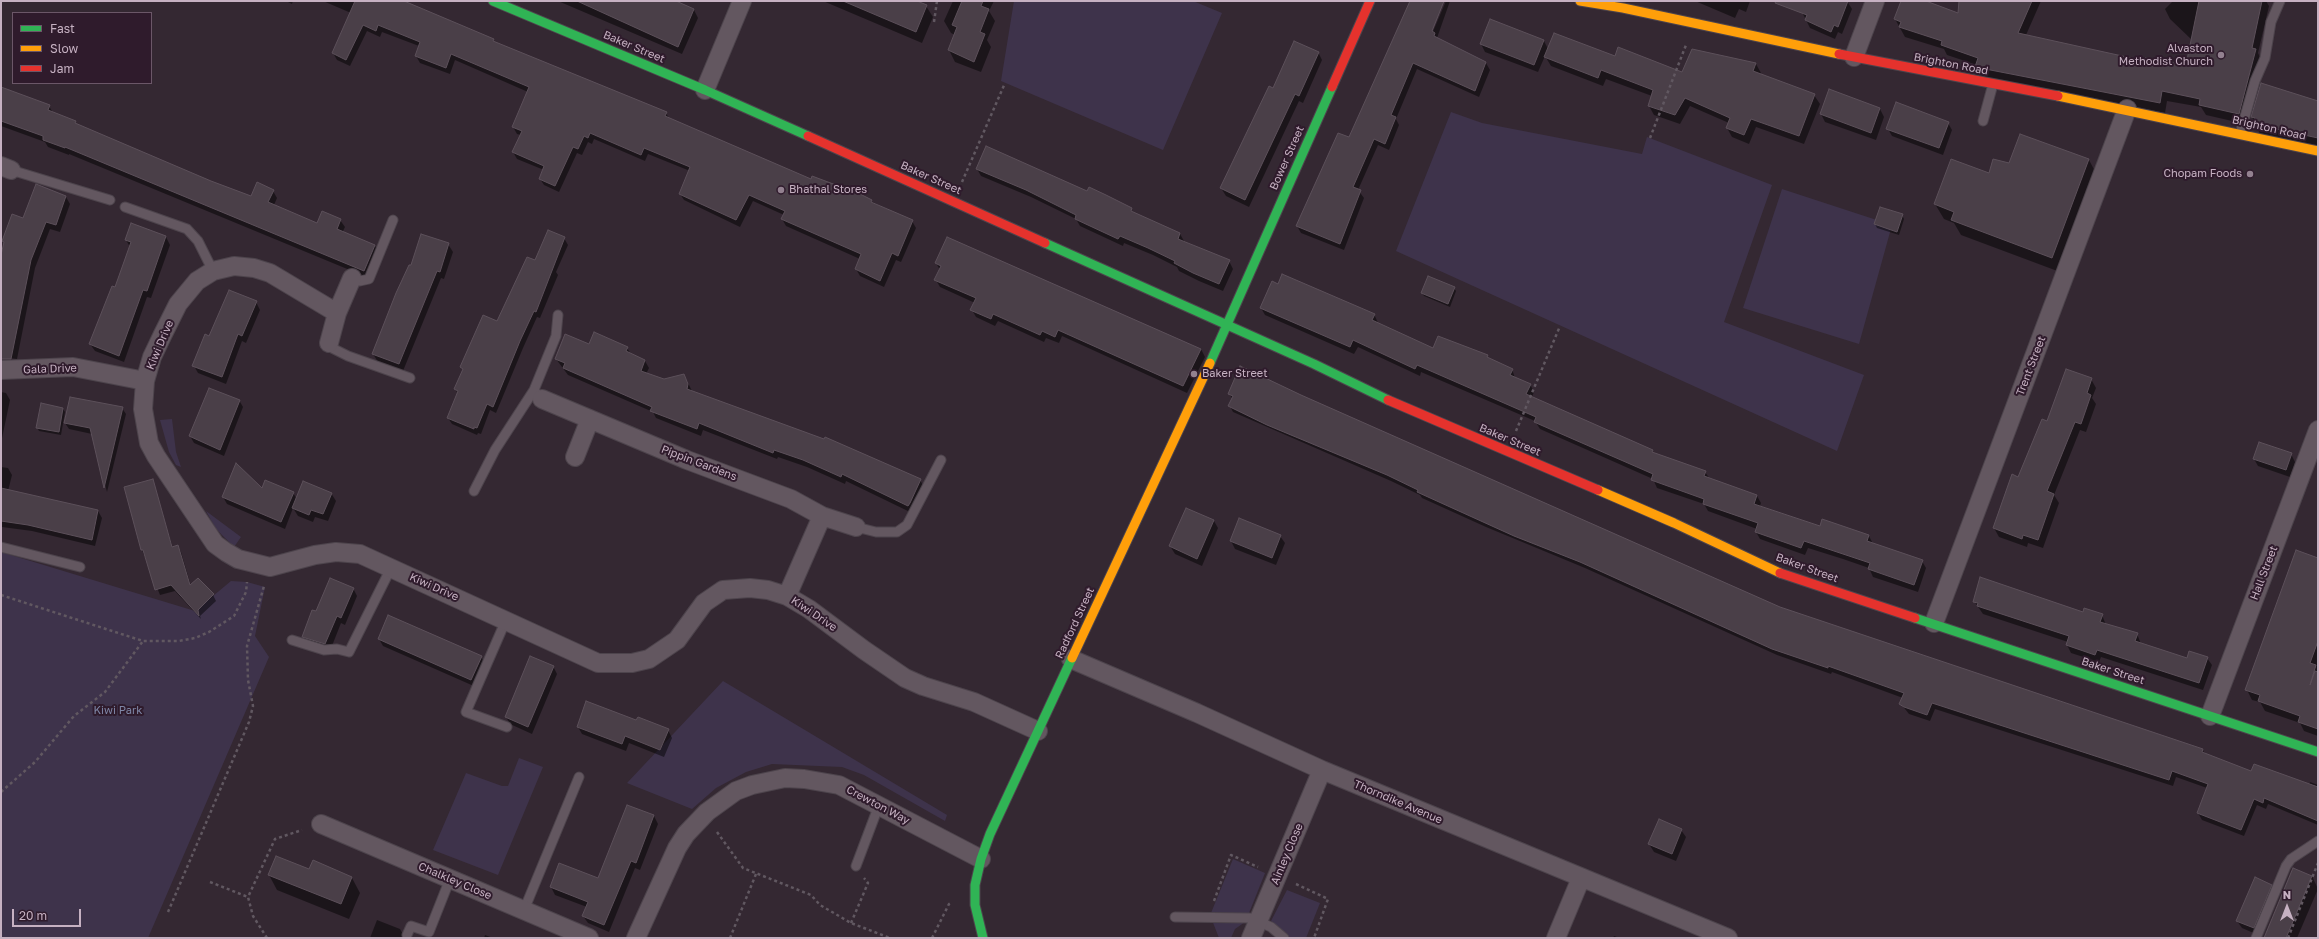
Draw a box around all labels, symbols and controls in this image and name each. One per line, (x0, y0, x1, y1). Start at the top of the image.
legend (12, 12, 152, 84)
text: Fast (50, 21, 75, 36)
street label: Baker Street (601, 28, 667, 66)
text: Slow (50, 41, 78, 56)
place label: Alvaston Methodist Church (2119, 42, 2213, 68)
street label: Brighton Road (1913, 50, 1989, 78)
marker: Alvaston Methodist Church (2216, 50, 2226, 60)
text: Jam (50, 61, 74, 76)
street label: Brighton Road (2231, 113, 2307, 143)
street label: Bower Street (1267, 124, 1307, 192)
street label: Baker Street (898, 159, 964, 197)
place label: Chopam Foods (2163, 167, 2242, 181)
marker: Chopam Foods (2245, 169, 2255, 179)
place label: Bhathal Stores (789, 183, 867, 197)
marker: Bhathal Stores (776, 185, 786, 195)
street label: Kiwi Drive (144, 318, 176, 372)
street label: Trent Street (2014, 334, 2048, 398)
street label: Gala Drive (23, 361, 77, 377)
place label: Baker Street (1202, 367, 1268, 381)
marker: Baker Street (1189, 369, 1199, 379)
street label: Baker Street (1477, 421, 1543, 459)
street label: Pippin Gardens (659, 442, 739, 484)
street label: Hall Street (2248, 544, 2280, 602)
street label: Baker Street (1774, 551, 1840, 585)
street label: Kiwi Drive (407, 570, 461, 604)
street label: Radford Street (1053, 585, 1097, 661)
street label: Kiwi Drive (789, 594, 839, 634)
street label: Baker Street (2080, 655, 2146, 687)
park label: Kiwi Park (94, 704, 142, 718)
street label: Thorndike Avenue (1352, 777, 1444, 827)
street label: Crewton Way (844, 783, 912, 827)
street label: Ainley Close (1268, 821, 1306, 887)
street label: Chalkley Close (416, 860, 494, 902)
north arrow (2267, 887, 2307, 927)
text: N (2283, 888, 2291, 901)
scale bar (14, 901, 83, 927)
text: 20 m (19, 908, 47, 923)

